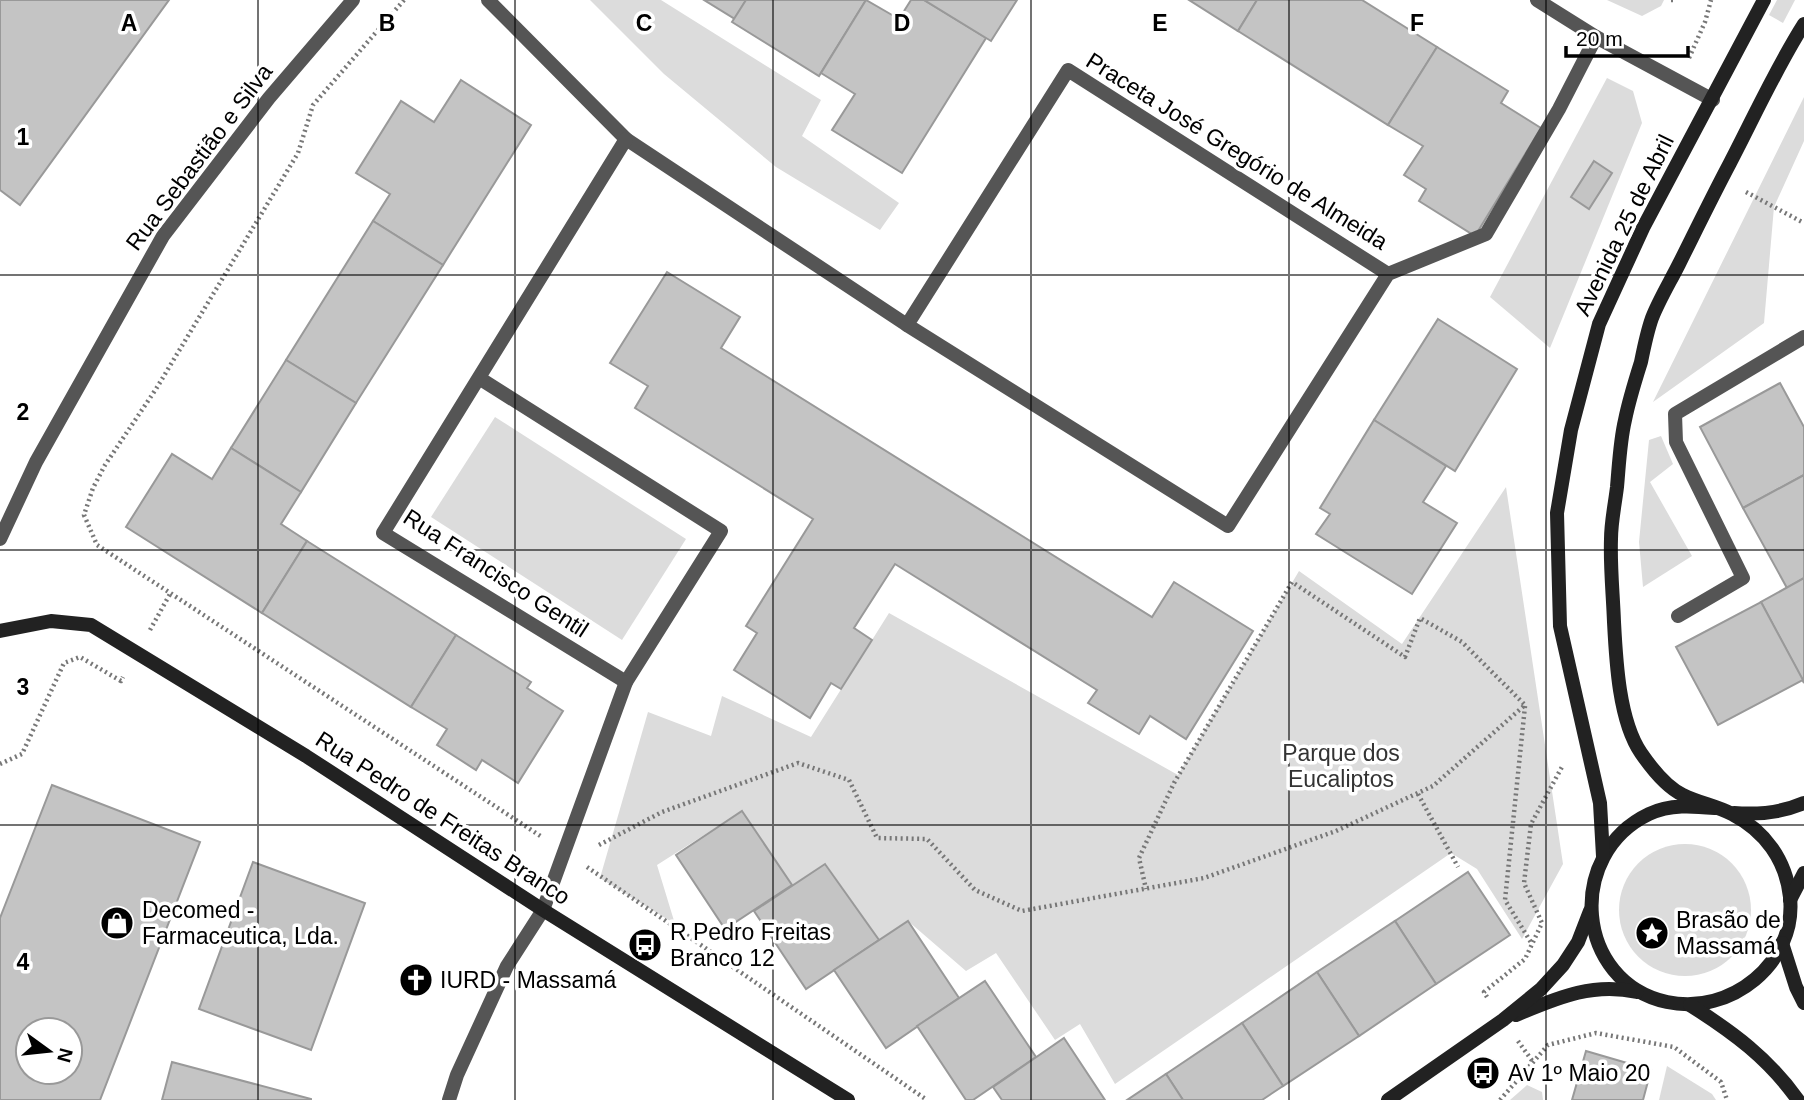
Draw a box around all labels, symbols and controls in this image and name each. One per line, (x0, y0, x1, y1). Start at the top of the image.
text: A (121, 10, 137, 36)
text: B (379, 10, 395, 36)
text: C (636, 10, 652, 36)
text: D (894, 10, 910, 36)
text: E (1152, 10, 1168, 36)
text: F (1410, 10, 1424, 36)
scale bar (1566, 14, 1688, 58)
text: 20 m (1576, 27, 1623, 50)
street label: Praceta José Gregório de Almeida (1082, 47, 1393, 255)
street label: Rua Sebastião e Silva (121, 59, 278, 255)
text: 1 (17, 124, 30, 150)
street label: Avenida 25 de Abril (1569, 130, 1679, 320)
text: 2 (17, 399, 29, 425)
street label: Rua Francisco Gentil (399, 504, 593, 642)
text: 3 (17, 674, 29, 700)
street label: Rua Pedro de Freitas Branco (311, 726, 575, 910)
park label: Parque dos Eucaliptos (1282, 740, 1400, 792)
place label: Decomed - Farmaceutica, Lda. (142, 897, 339, 949)
shop icon: Decomed - Farmaceutica, Lda. (98, 904, 136, 942)
place label: Brasão de Massamá (1676, 907, 1781, 959)
place icon: Brasão de Massamá (1633, 914, 1671, 952)
place label: R Pedro Freitas Branco 12 (670, 919, 831, 971)
bus stop icon: R Pedro Freitas Branco 12 (626, 926, 664, 964)
text: 4 (17, 949, 30, 975)
church icon: IURD - Massamá (397, 961, 435, 999)
place label: IURD - Massamá (440, 967, 617, 993)
north arrow (14, 1016, 84, 1086)
text: N (53, 1046, 77, 1065)
bus stop icon: Av 1º Maio 20 (1464, 1054, 1502, 1092)
place label: Av 1º Maio 20 (1508, 1060, 1650, 1086)

